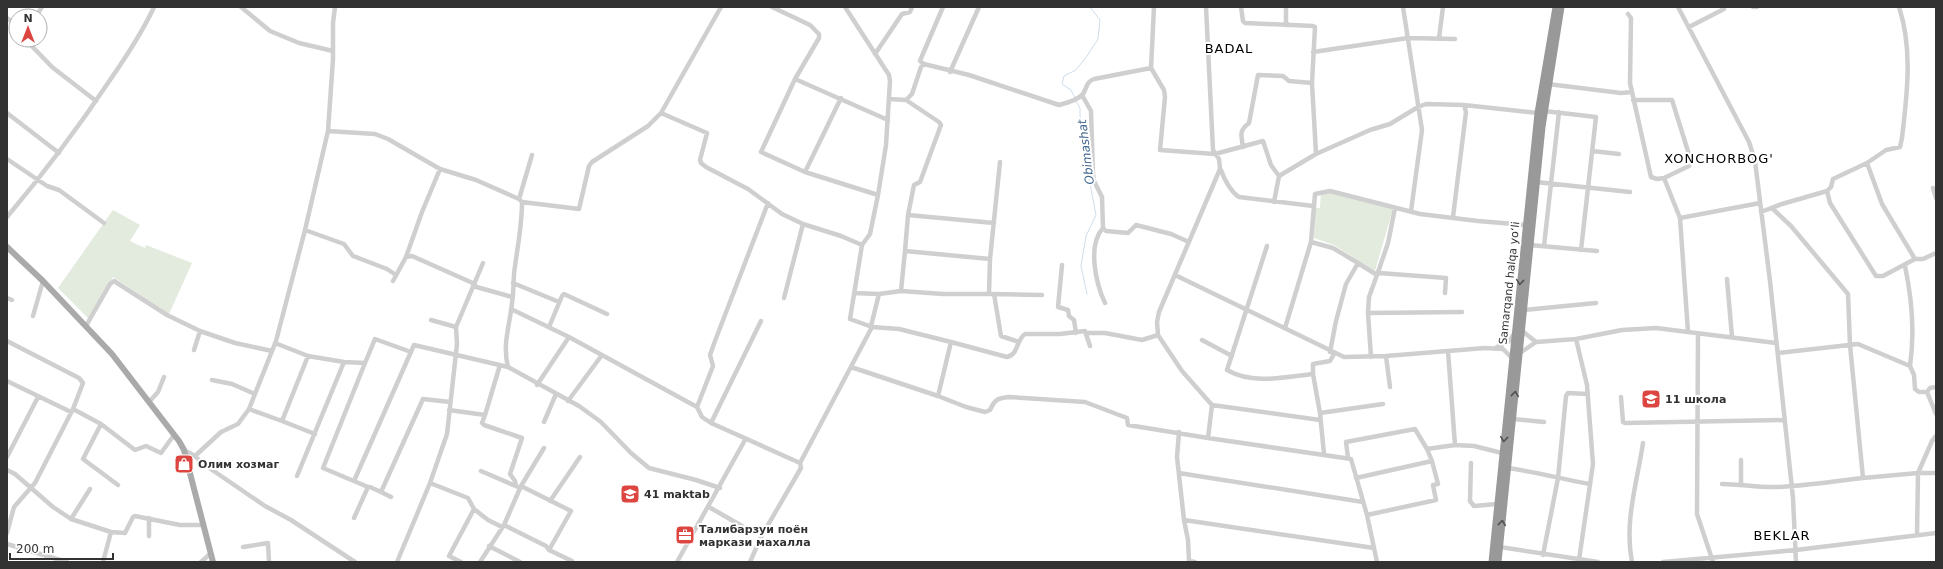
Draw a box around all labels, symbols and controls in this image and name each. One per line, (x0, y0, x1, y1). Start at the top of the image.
north arrow (8, 8, 48, 48)
text: N (23, 12, 33, 25)
district label: BADAL (1205, 41, 1253, 56)
water label: Obimashat (1075, 117, 1097, 185)
district label: XONCHORBOG' (1664, 151, 1774, 166)
street label: Samarqand halqa yoʻli (1497, 221, 1522, 345)
one-way arrow (1516, 278, 1525, 285)
school or university icon: 11 школа (1640, 388, 1662, 410)
one-way arrow (1511, 391, 1520, 397)
place label: 11 школа (1665, 393, 1726, 406)
one-way arrow (1500, 436, 1509, 442)
shop icon: Олим хозмаг (173, 453, 195, 475)
place label: Олим хозмаг (198, 458, 279, 471)
school or university icon: 41 maktab (619, 483, 641, 505)
place label: 41 maktab (644, 488, 710, 501)
one-way arrow (1497, 520, 1506, 526)
place label: Талибарзуи поён маркази махалла (699, 523, 811, 549)
office icon: Талибарзуи поён маркази махалла (674, 524, 696, 546)
district label: BEKLAR (1753, 528, 1811, 543)
scale bar (10, 535, 113, 561)
text: 200 m (16, 542, 54, 556)

